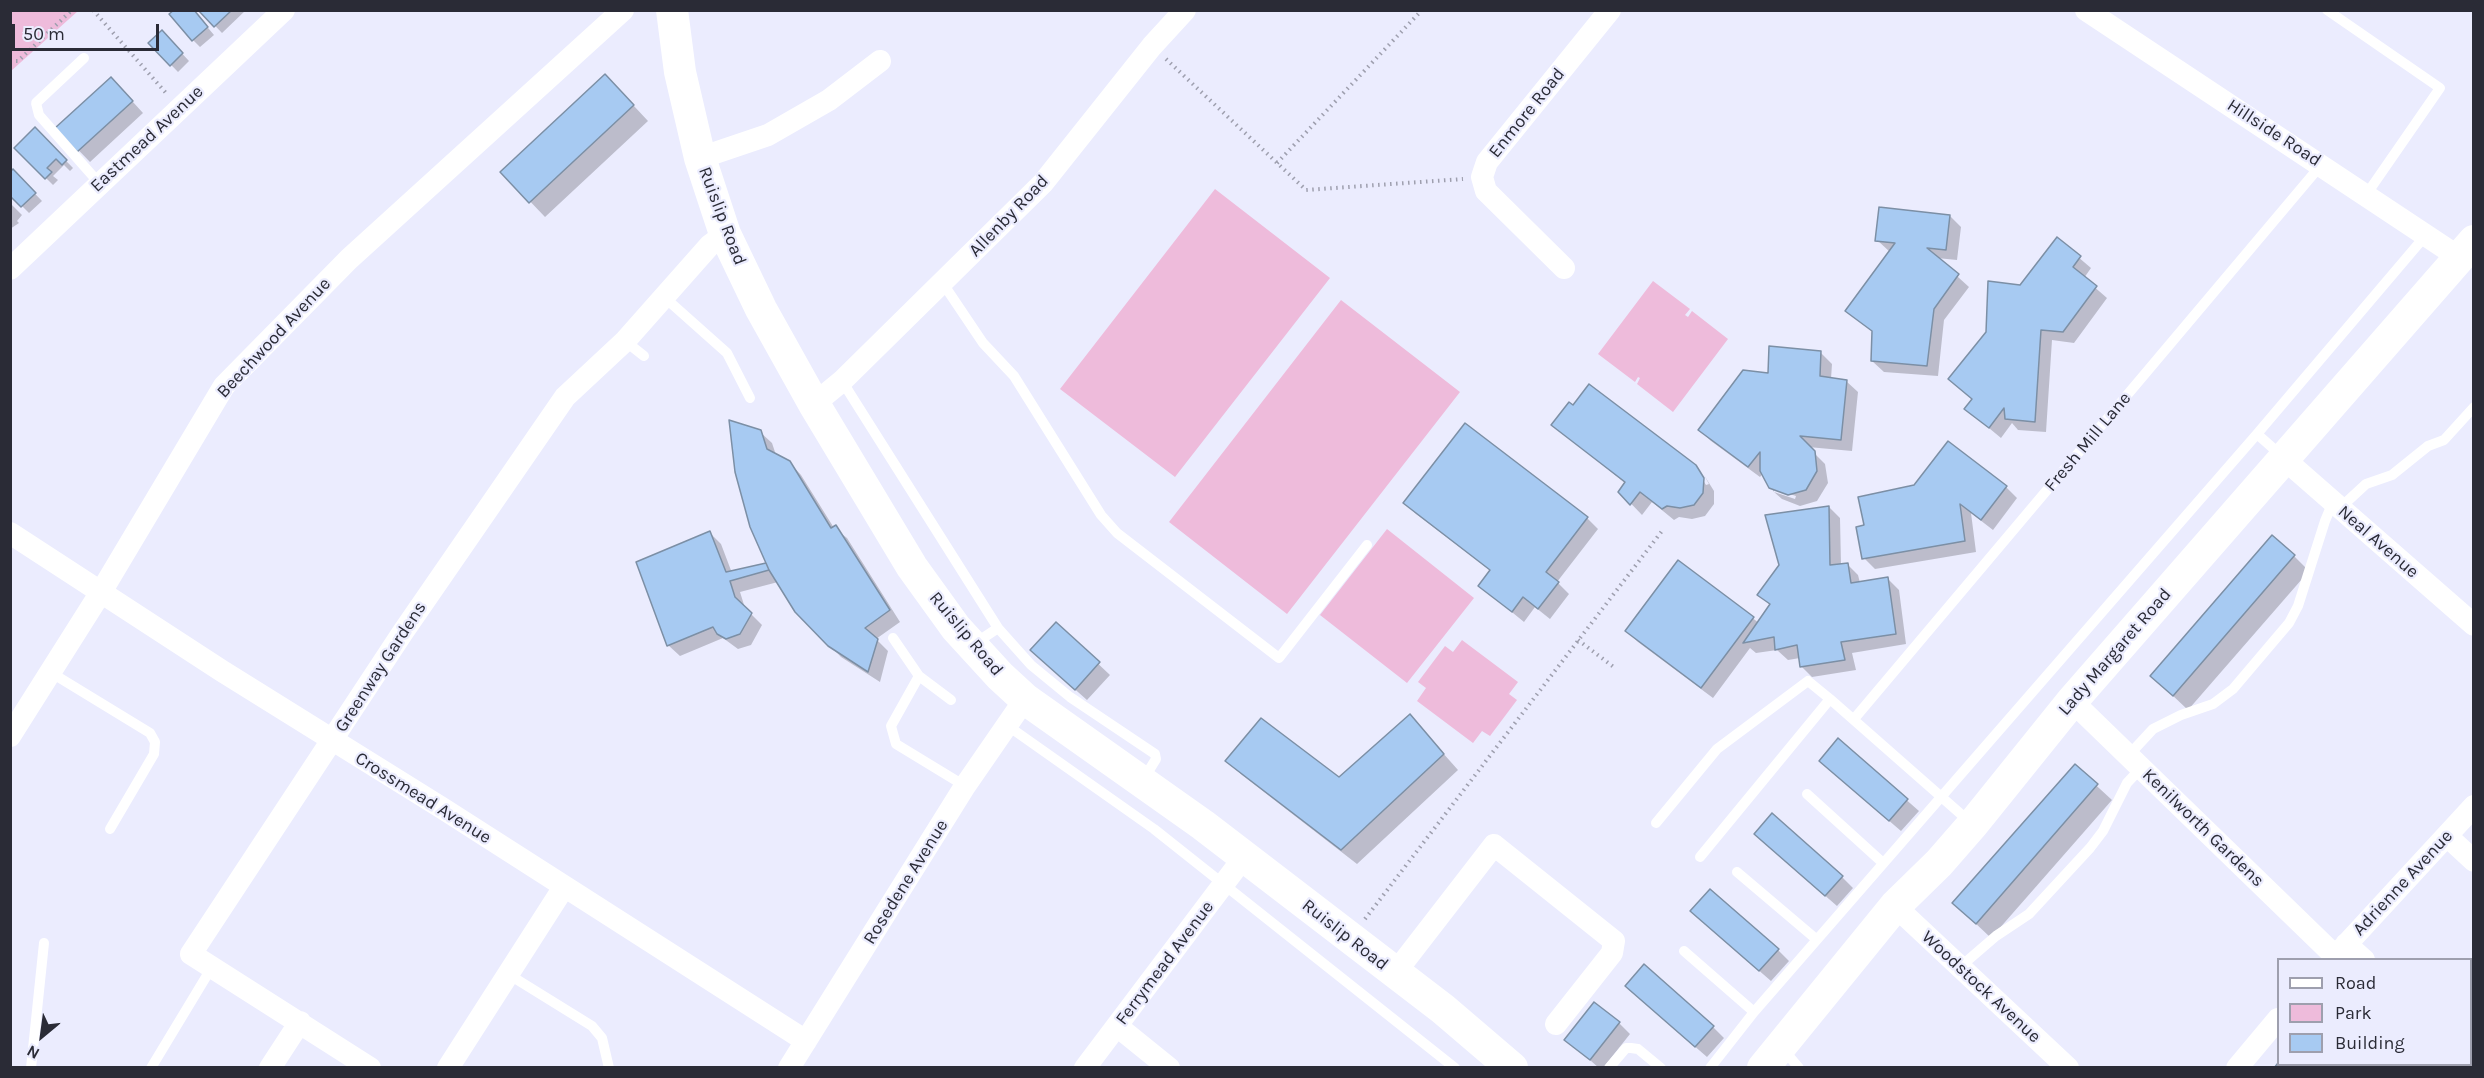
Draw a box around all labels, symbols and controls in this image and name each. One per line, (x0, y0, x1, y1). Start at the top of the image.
scale bar (15, 12, 162, 50)
text: 50 m (23, 23, 65, 45)
street label: Enmore Road (1484, 64, 1570, 162)
street label: Eastmead Avenue (86, 81, 208, 197)
street label: Hillside Road (2223, 95, 2325, 171)
street label: Ruislip Road (693, 164, 751, 268)
street label: Allenby Road (965, 171, 1053, 261)
street label: Beechwood Avenue (213, 273, 335, 403)
street label: Fresh Mill Lane (2040, 388, 2136, 496)
street label: Neal Avenue (2333, 501, 2423, 583)
street label: Lady Margaret Road (2054, 584, 2176, 720)
street label: Ruislip Road (925, 587, 1007, 681)
street label: Greenway Gardens (331, 598, 431, 736)
street label: Crossmead Avenue (351, 747, 495, 849)
street label: Kenilworth Gardens (2138, 764, 2268, 892)
street label: Rosedene Avenue (859, 816, 953, 948)
street label: Adrienne Avenue (2349, 826, 2457, 940)
street label: Ruislip Road (1298, 895, 1392, 975)
street label: Ferrymead Avenue (1111, 897, 1219, 1029)
street label: Woodstock Avenue (1917, 926, 2045, 1048)
legend (2277, 958, 2472, 1066)
text: Road (2335, 972, 2376, 994)
text: Park (2335, 1002, 2372, 1024)
north arrow (12, 1006, 72, 1066)
text: Building (2335, 1032, 2405, 1054)
text: N (23, 1041, 43, 1063)

